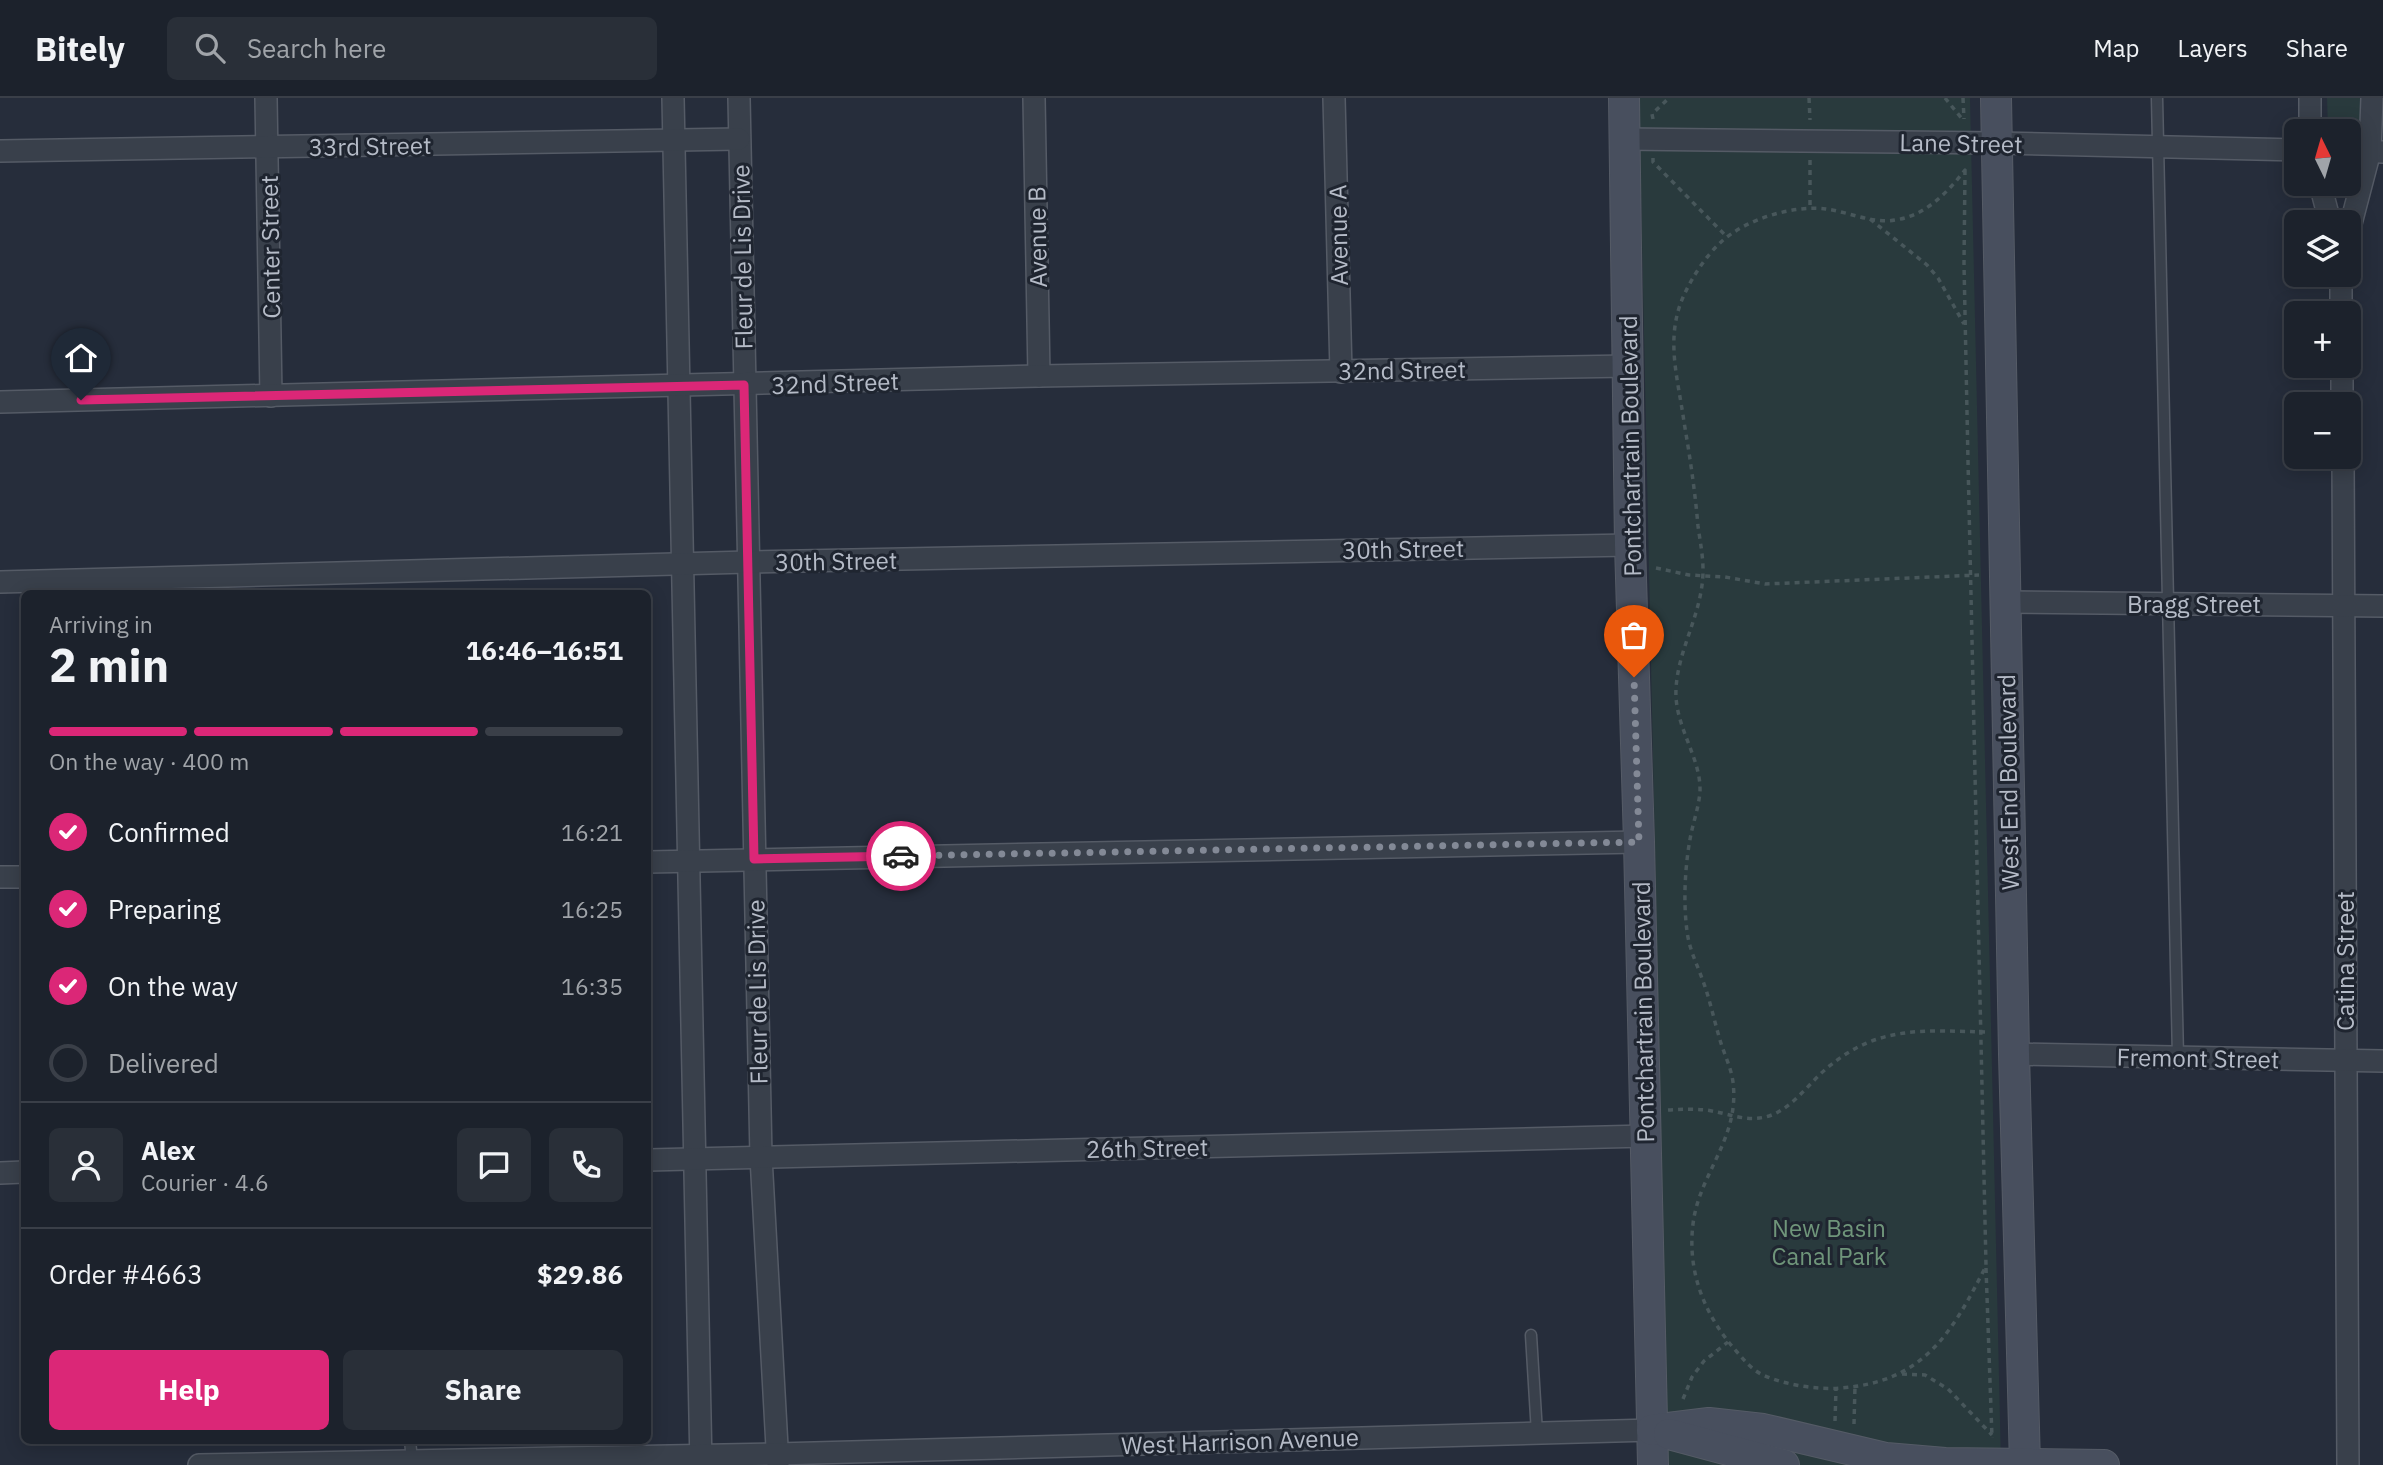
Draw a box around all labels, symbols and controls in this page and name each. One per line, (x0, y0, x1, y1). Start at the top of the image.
search box (167, 17, 657, 80)
text: Bitely (35, 27, 125, 70)
icon: search (191, 29, 229, 67)
text: Search here (247, 31, 386, 65)
text: Map (2093, 32, 2140, 64)
text: Layers (2178, 32, 2248, 64)
text: Share (2286, 32, 2348, 64)
north arrow (2284, 119, 2361, 196)
map controls (2284, 119, 2361, 469)
street label: Lane Street (1899, 126, 2023, 160)
street label: 33rd Street (308, 129, 432, 163)
street label: Fleur de Lis Drive (724, 164, 760, 350)
street label: Center Street (253, 175, 287, 319)
street label: Avenue A (1321, 184, 1355, 286)
street label: Avenue B (1020, 186, 1054, 288)
button: layers (2284, 210, 2361, 287)
button: + (2284, 301, 2361, 378)
street label: Pontchartrain Boulevard (1612, 315, 1648, 577)
pin (51, 328, 111, 400)
icon: home (62, 339, 100, 377)
street label: 32nd Street (1338, 353, 1466, 387)
street label: 32nd Street (771, 365, 899, 401)
button: − (2284, 392, 2361, 469)
street label: 30th Street (1342, 532, 1464, 566)
street label: 30th Street (775, 544, 897, 578)
street label: Bragg Street (2127, 588, 2261, 620)
pin (1604, 605, 1664, 677)
text: Arriving in (49, 609, 153, 639)
icon: bag (1615, 616, 1653, 654)
text: 16:46–16:51 (466, 633, 623, 667)
text: 2 min (49, 635, 169, 695)
street label: West End Boulevard (1990, 674, 2026, 890)
text: On the way · 400 m (49, 746, 249, 776)
icon: check (49, 813, 87, 851)
text: Confirmed (108, 815, 230, 849)
text: 16:21 (561, 817, 623, 847)
courier (866, 821, 936, 891)
icon: car (882, 837, 920, 875)
street label: Pontchartrain Boulevard (1625, 881, 1661, 1143)
icon: check (49, 890, 87, 928)
street label: Catina Street (2329, 891, 2361, 1031)
text: Preparing (108, 892, 221, 926)
text: 16:25 (561, 894, 623, 924)
street label: Fleur de Lis Drive (739, 899, 775, 1085)
icon: check (49, 967, 87, 1005)
text: On the way (108, 969, 238, 1003)
text: 16:35 (561, 971, 623, 1001)
street label: Fremont Street (2116, 1041, 2280, 1075)
text: Delivered (108, 1046, 219, 1080)
button: person (49, 1128, 123, 1202)
button: chat (457, 1128, 531, 1202)
button: phone (549, 1128, 623, 1202)
street label: 26th Street (1086, 1131, 1208, 1165)
text: Alex (141, 1133, 195, 1167)
text: Courier · 4.6 (141, 1167, 269, 1197)
park label: New Basin Canal Park (1772, 1212, 1887, 1272)
text: Order #4663 (49, 1257, 203, 1291)
text: $29.86 (537, 1257, 623, 1291)
button: Help (49, 1350, 329, 1430)
button: Share (343, 1350, 623, 1430)
street label: West Harrison Avenue (1121, 1421, 1359, 1461)

